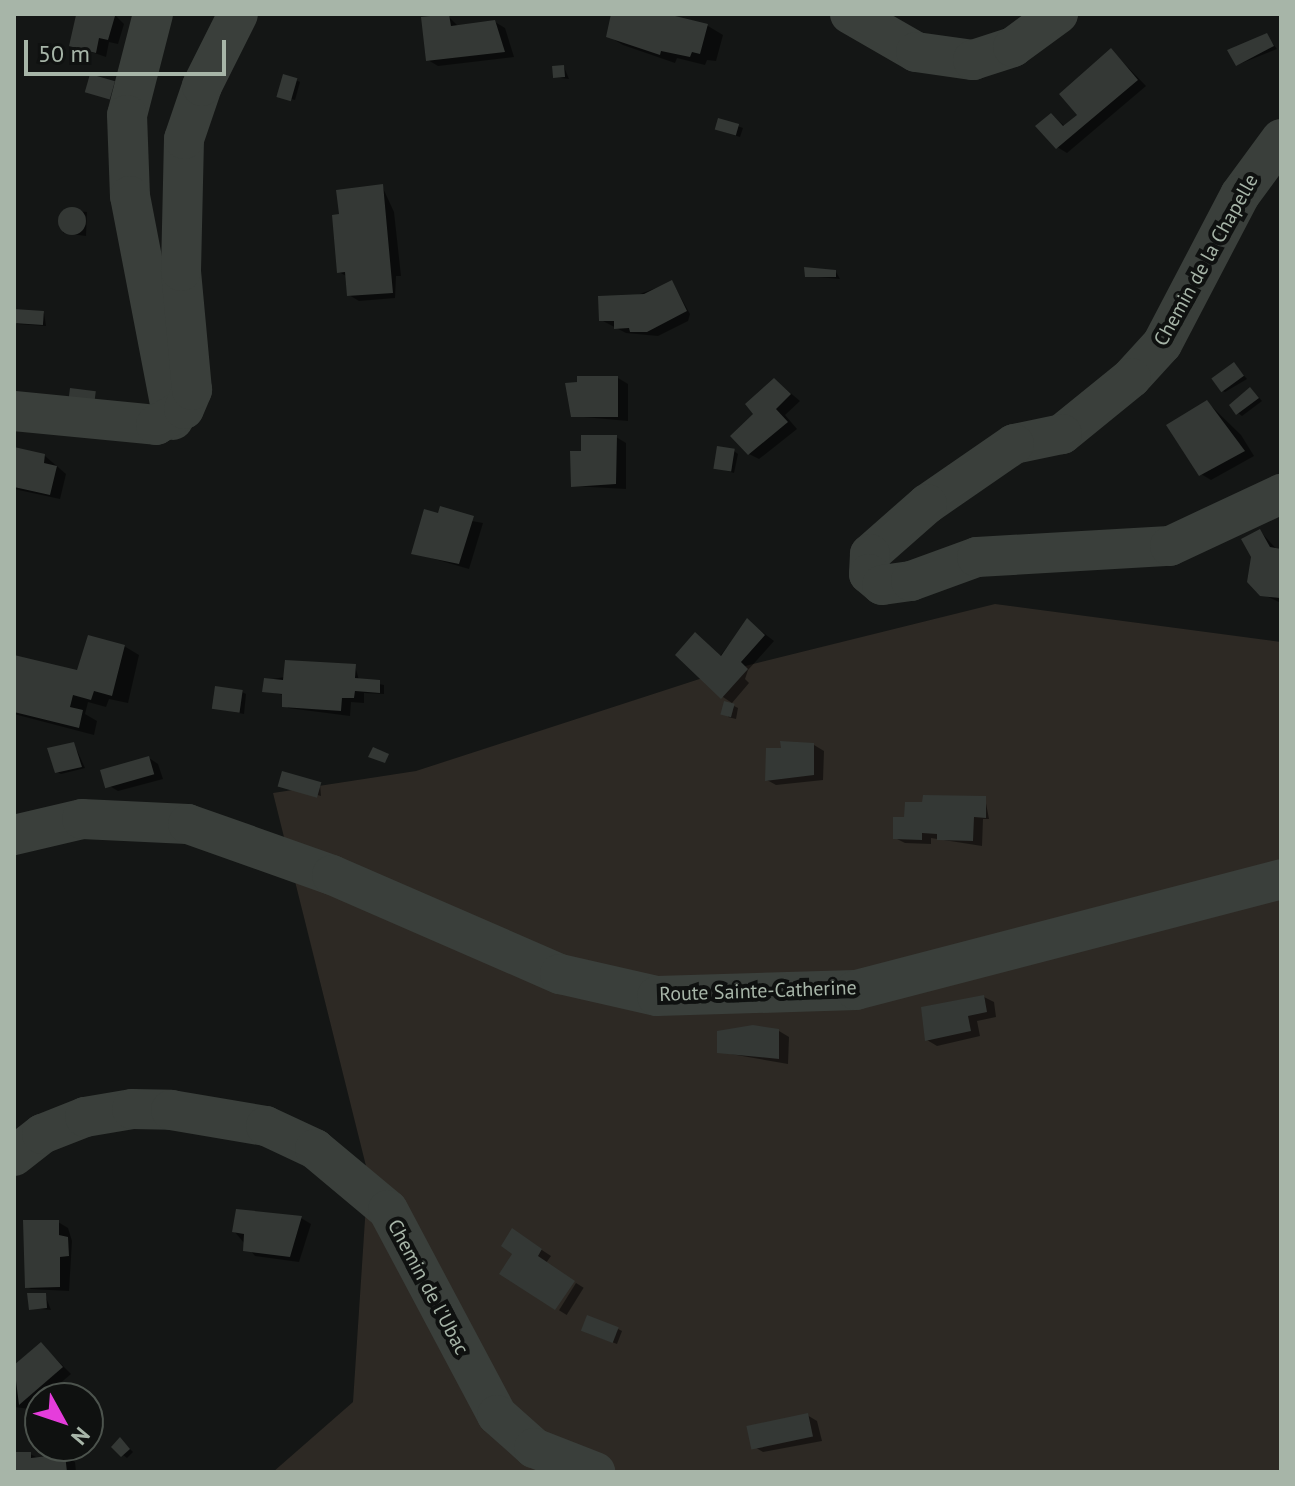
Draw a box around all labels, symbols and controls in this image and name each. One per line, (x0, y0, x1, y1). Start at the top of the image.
scale bar (28, 24, 230, 74)
text: 50 m (38, 38, 90, 69)
street label: Chemin de la Chapelle (1149, 170, 1263, 350)
street label: Route Sainte-Catherine (659, 976, 857, 1006)
street label: Chemin de l'Ubac (382, 1215, 474, 1359)
north arrow (24, 1382, 104, 1462)
text: N (65, 1422, 96, 1451)

